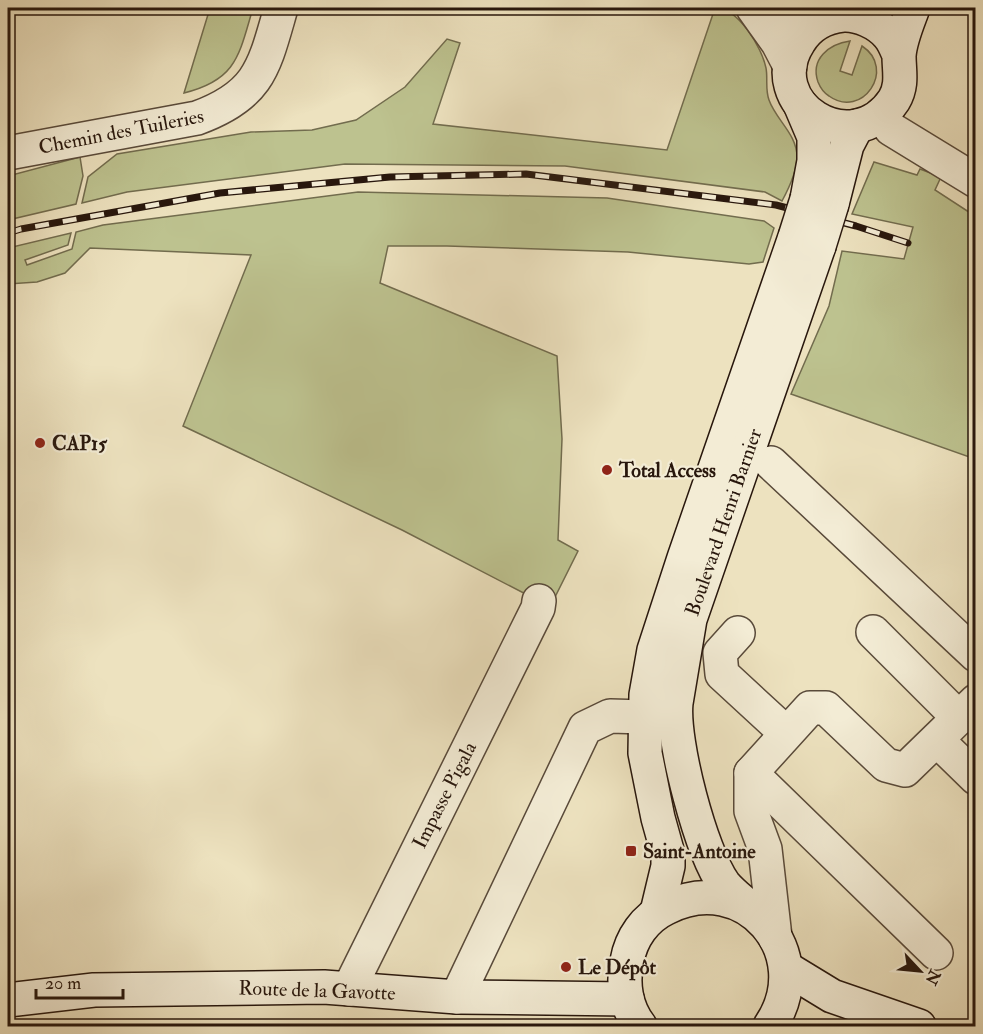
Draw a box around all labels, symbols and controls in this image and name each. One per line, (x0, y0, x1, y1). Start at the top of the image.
street label: Chemin des Tuileries (36, 103, 206, 160)
street label: Boulevard Henri Barnier (680, 425, 767, 619)
place label: CAP15 (52, 431, 108, 456)
marker: CAP15 (33, 436, 47, 450)
place label: Total Access (618, 458, 716, 483)
marker: Total Access (600, 463, 614, 477)
street label: Impasse Pigala (407, 737, 483, 853)
place label: Saint-Antoine (643, 839, 756, 864)
marker: Saint-Antoine (624, 844, 638, 858)
north arrow (890, 941, 950, 1001)
place label: Le Dépôt (578, 955, 656, 981)
marker: Le Dépôt (559, 960, 573, 974)
scale bar (36, 962, 123, 1000)
text: N (920, 965, 945, 989)
text: 20 m (45, 972, 81, 995)
street label: Route de la Gavotte (238, 975, 396, 1006)

